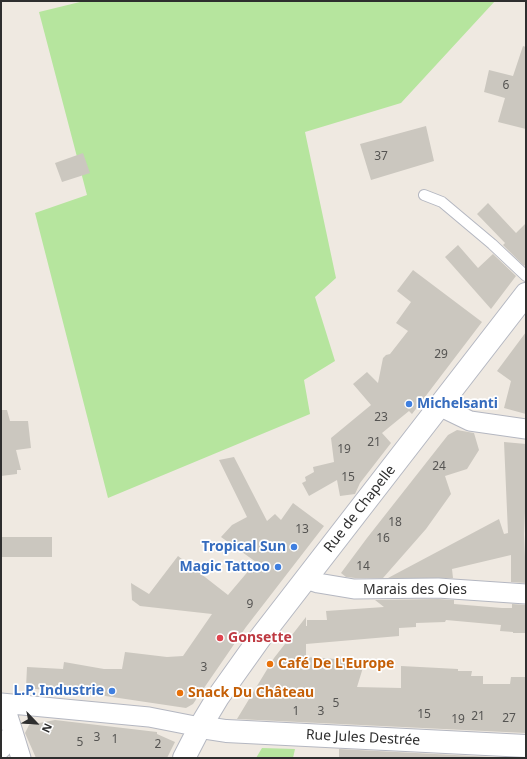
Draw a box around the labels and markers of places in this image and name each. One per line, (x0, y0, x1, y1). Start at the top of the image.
place label: Michelsanti (417, 396, 498, 412)
marker: Michelsanti (404, 399, 414, 409)
place label: Tropical Sun (202, 539, 286, 555)
marker: Tropical Sun (289, 542, 299, 552)
place label: Magic Tattoo (180, 559, 270, 575)
marker: Magic Tattoo (273, 562, 283, 572)
place label: Gonsette (228, 630, 292, 646)
marker: Gonsette (215, 633, 225, 643)
place label: Café De L'Europe (278, 656, 394, 672)
marker: Café De L'Europe (265, 659, 275, 669)
place label: L.P. Industrie (13, 683, 104, 699)
place label: Snack Du Château (188, 685, 314, 701)
marker: L.P. Industrie (107, 686, 117, 696)
marker: Snack Du Château (175, 688, 185, 698)

